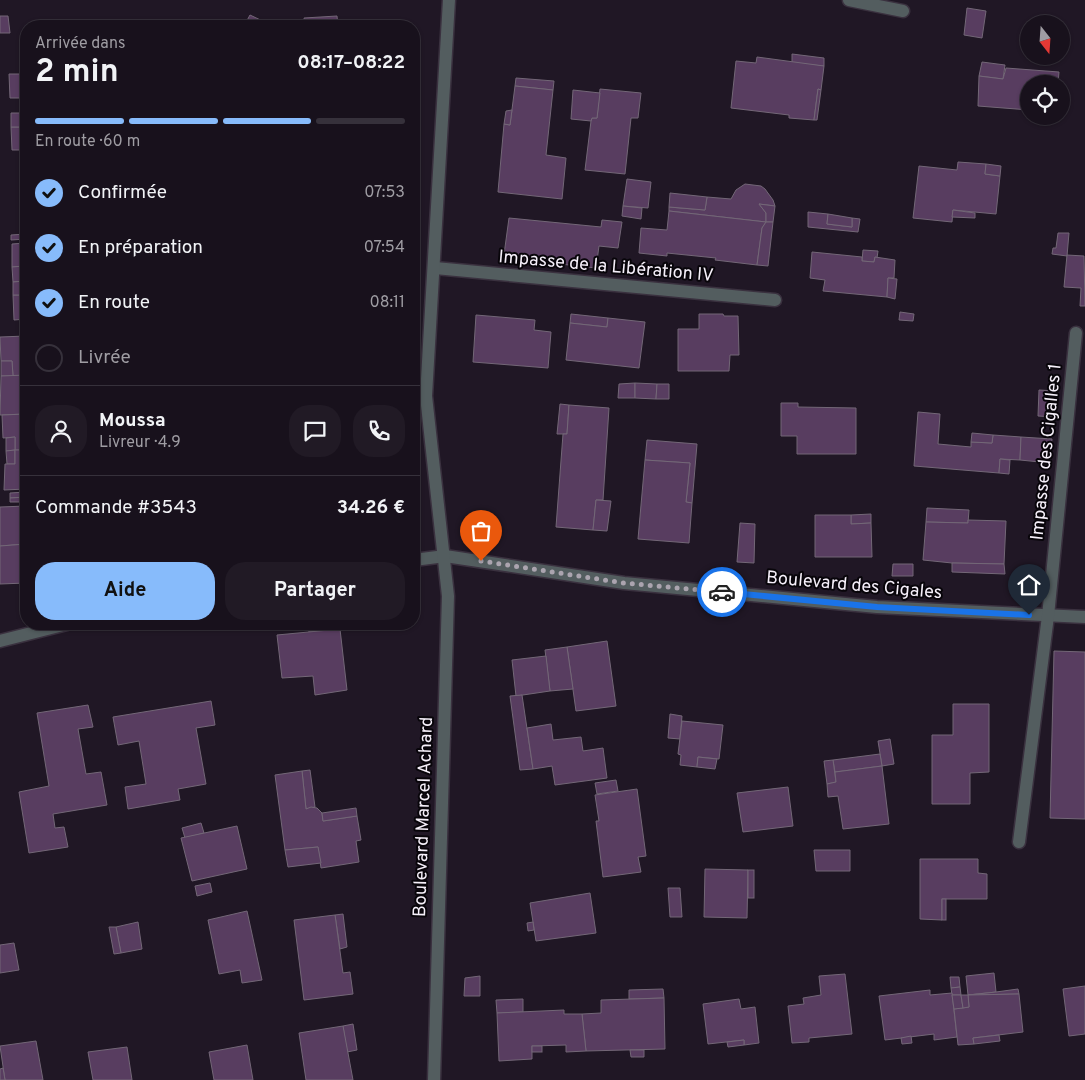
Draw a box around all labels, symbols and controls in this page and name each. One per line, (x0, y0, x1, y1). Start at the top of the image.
north arrow (1020, 15, 1070, 65)
map controls (1020, 15, 1070, 125)
text: Arrivée dans (35, 34, 125, 54)
text: 08:17–08:22 (297, 51, 405, 75)
text: 2 min (35, 53, 119, 93)
button: locate (1020, 75, 1070, 125)
text: En route · 60 m (35, 132, 140, 152)
icon: check (35, 179, 63, 207)
text: Confirmée (78, 181, 167, 205)
text: 07:53 (364, 183, 405, 203)
icon: check (35, 234, 63, 262)
text: En préparation (78, 236, 203, 260)
text: 07:54 (364, 238, 405, 258)
street label: Impasse de la Libération IV (497, 246, 715, 288)
icon: check (35, 289, 63, 317)
text: En route (78, 291, 150, 315)
text: 08:11 (369, 293, 405, 313)
text: Livrée (78, 346, 131, 370)
street label: Impasse des Cigalles 1 (1026, 362, 1068, 542)
button: person (35, 405, 87, 457)
button: chat (289, 405, 341, 457)
button: phone (353, 405, 405, 457)
text: Moussa (99, 409, 166, 433)
text: Livreur · 4.9 (99, 433, 181, 453)
text: Commande #3543 (35, 496, 197, 520)
text: 34.26 € (337, 496, 405, 520)
pin (460, 510, 502, 561)
icon: bag (467, 517, 495, 545)
button: Aide (35, 562, 215, 620)
button: Partager (225, 562, 405, 620)
pin (1008, 564, 1050, 615)
courier (697, 567, 747, 617)
street label: Boulevard des Cigales (765, 567, 943, 605)
icon: home (1015, 571, 1043, 599)
icon: car (708, 578, 736, 606)
street label: Boulevard Marcel Achard (409, 716, 439, 918)

